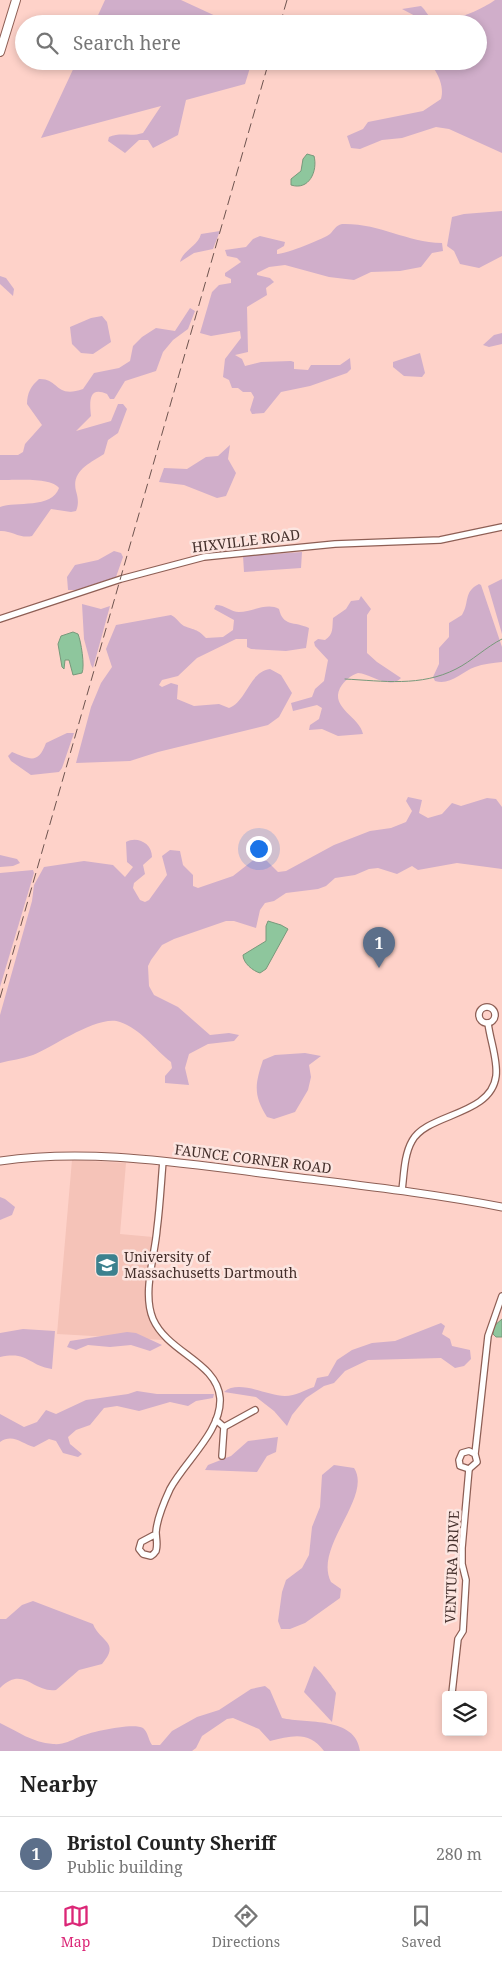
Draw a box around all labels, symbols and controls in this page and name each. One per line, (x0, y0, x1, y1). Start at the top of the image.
search box (15, 15, 487, 70)
icon: search (33, 29, 61, 57)
text: Search here (73, 30, 181, 56)
street label: HIXVILLE ROAD (191, 524, 301, 557)
your location (246, 836, 272, 862)
pin: 1 (363, 927, 395, 968)
street label: FAUNCE CORNER ROAD (173, 1139, 333, 1178)
place label: University of Massachusetts Dartmouth (124, 1247, 298, 1282)
school or university icon: University of Massachusetts Dartmouth (94, 1252, 120, 1278)
street label: VENTURA DRIVE (440, 1510, 463, 1624)
map controls (442, 1691, 487, 1736)
button: layers (442, 1691, 487, 1736)
text: Nearby (20, 1770, 98, 1798)
text: Bristol County Sheriff (67, 1830, 276, 1856)
text: 1 (31, 1843, 41, 1865)
text: 280 m (436, 1843, 482, 1865)
text: Public building (67, 1856, 183, 1878)
tab: Map (61, 1902, 90, 1951)
tab: Directions (212, 1902, 280, 1951)
tab: Saved (402, 1902, 441, 1951)

